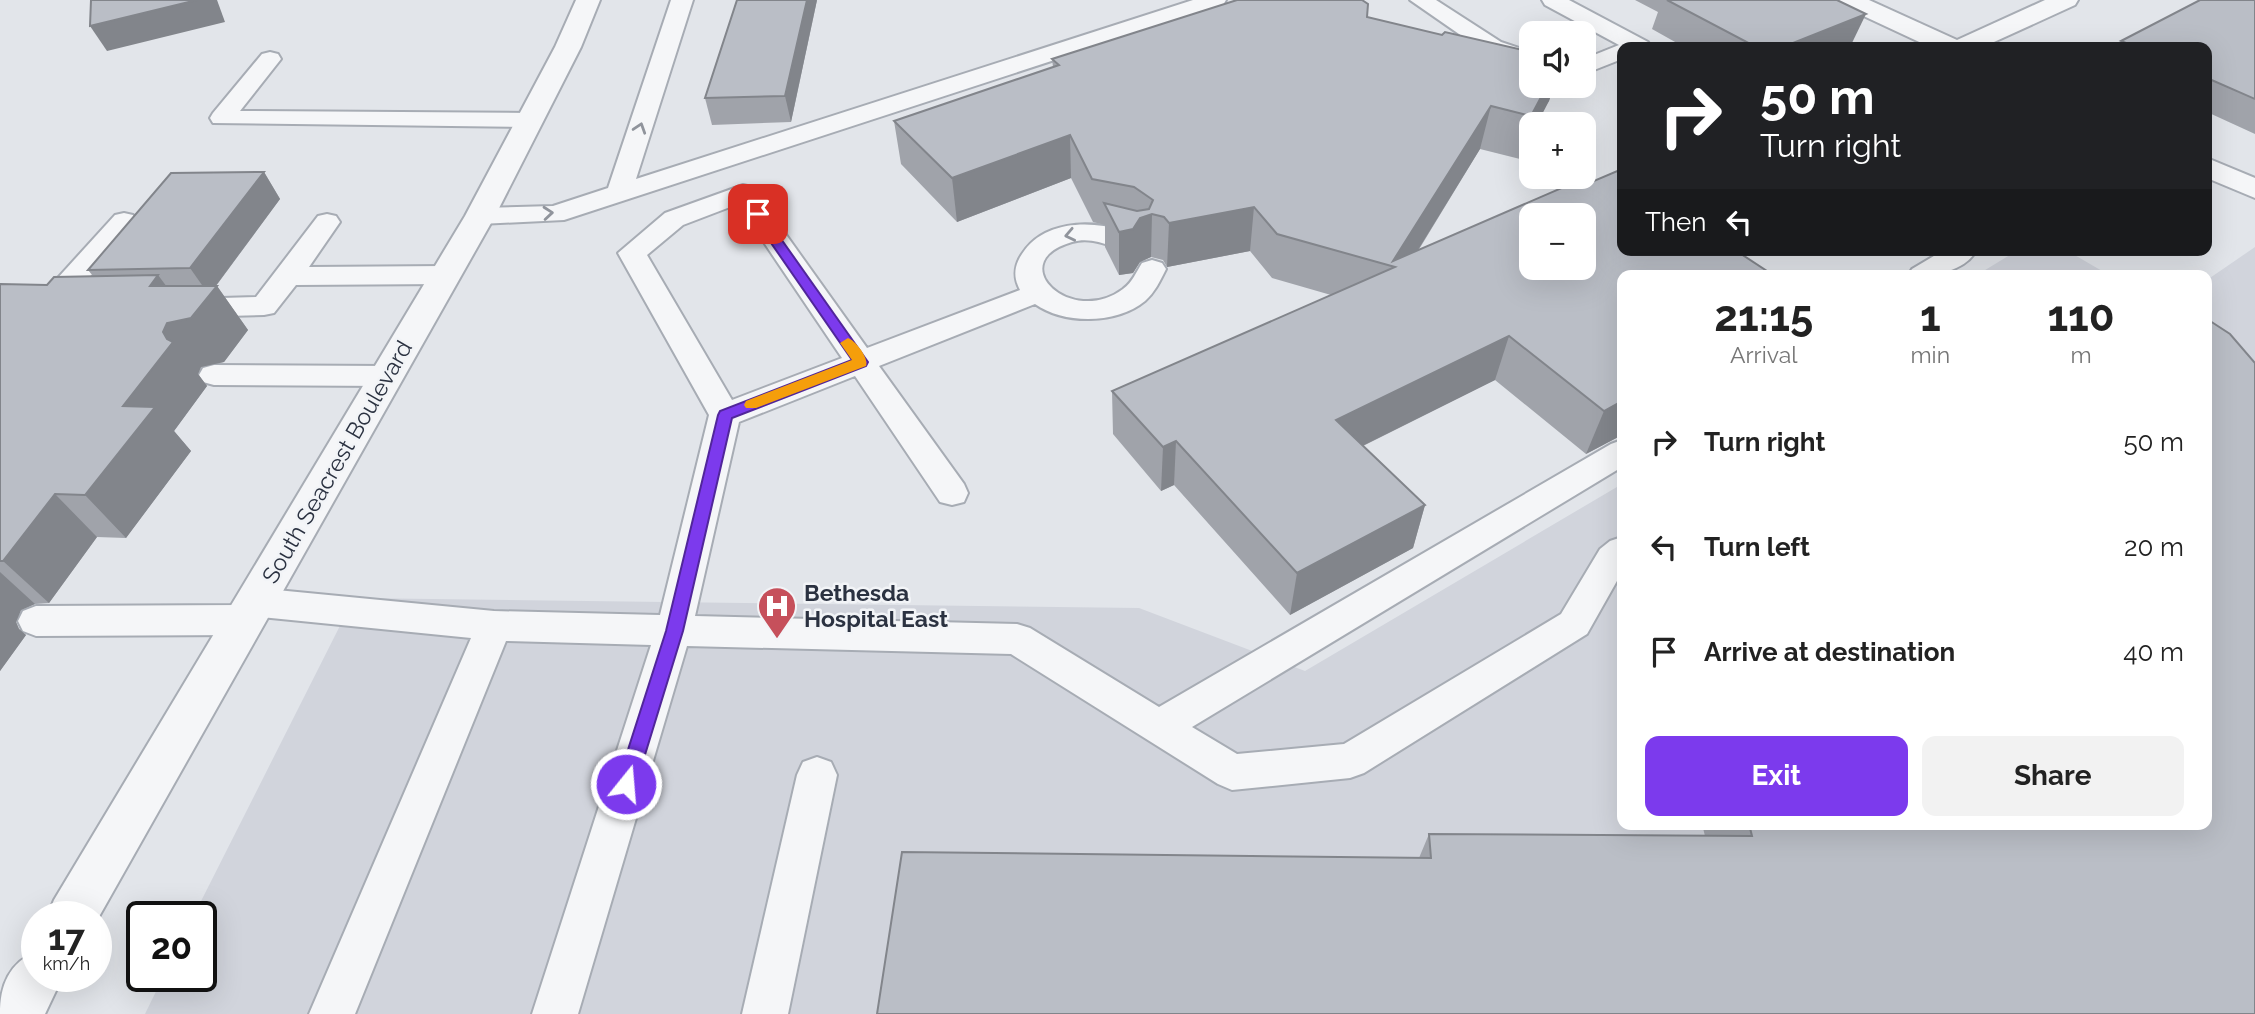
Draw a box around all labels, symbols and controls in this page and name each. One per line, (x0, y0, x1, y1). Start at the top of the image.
map controls (1519, 21, 1596, 280)
button: sound (1519, 21, 1596, 98)
text: 50 m (1760, 68, 1875, 125)
icon: right (1645, 70, 1736, 161)
button: + (1519, 112, 1596, 189)
one-way arrow (632, 123, 646, 135)
text: Turn right (1760, 127, 1901, 164)
pin (728, 184, 788, 244)
icon: arrive (739, 195, 777, 233)
button: − (1519, 203, 1596, 280)
icon: left (1720, 203, 1758, 241)
one-way arrow (543, 206, 554, 221)
text: Then (1645, 207, 1706, 237)
one-way arrow (1065, 226, 1077, 241)
text: 21:15 (1714, 292, 1813, 341)
text: 1 (1920, 292, 1941, 341)
text: 110 (2047, 292, 2115, 341)
street label: South Seacrest Boulevard (256, 336, 417, 588)
text: Arrival (1730, 341, 1797, 368)
text: min (1910, 341, 1950, 368)
text: m (2070, 341, 2092, 368)
icon: right (1645, 423, 1683, 461)
text: Turn right (1704, 427, 1825, 457)
text: 50 m (2123, 427, 2184, 457)
icon: left (1645, 528, 1683, 566)
text: Turn left (1704, 532, 1810, 562)
text: 20 m (2124, 532, 2184, 562)
place label: Bethesda Hospital East (804, 579, 948, 632)
hospital icon: Bethesda Hospital East (756, 585, 798, 640)
icon: arrive (1645, 633, 1683, 671)
text: Arrive at destination (1704, 637, 1955, 667)
text: 40 m (2123, 637, 2184, 667)
button: Exit (1645, 736, 1908, 816)
button: Share (1922, 736, 2184, 816)
position arrow (589, 747, 663, 821)
speed limit sign: 20 (126, 901, 217, 992)
text: 17 (48, 917, 85, 958)
text: km/h (43, 953, 90, 974)

